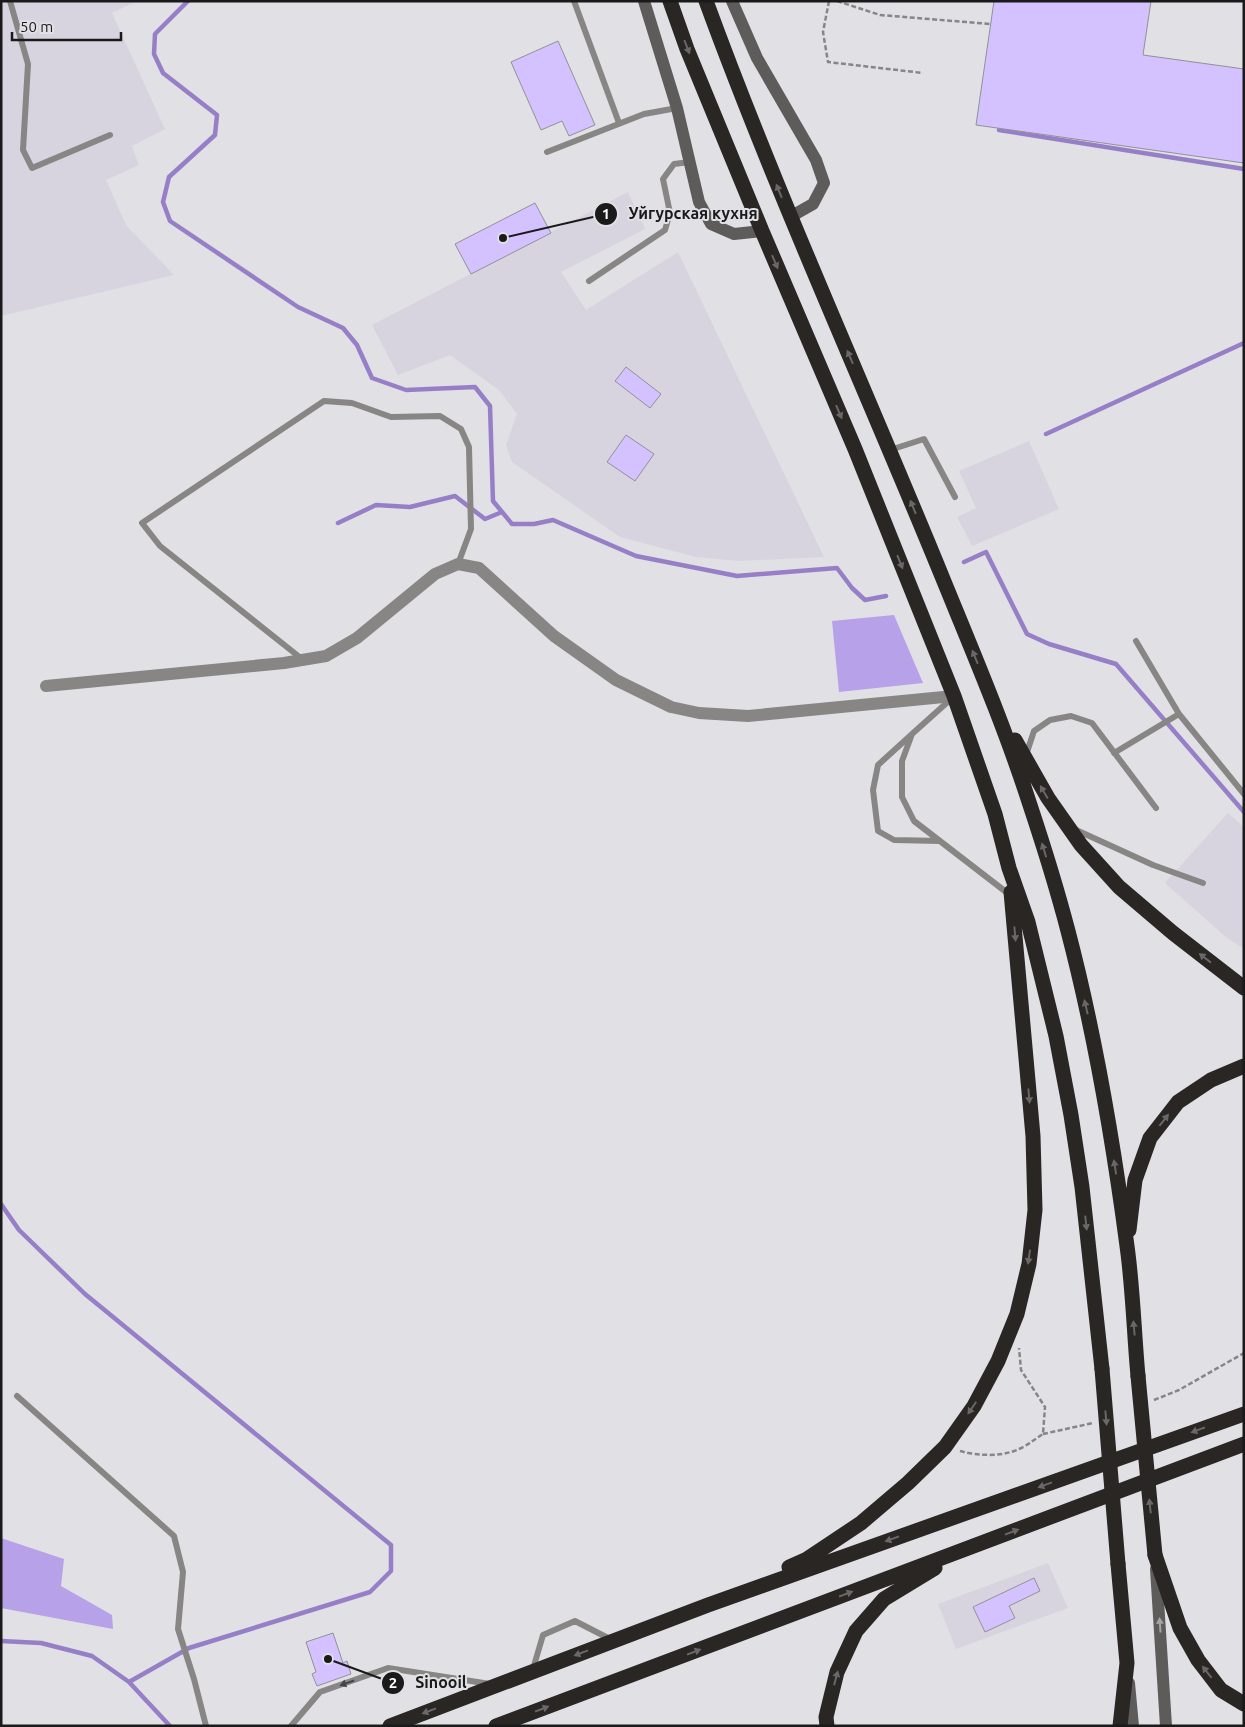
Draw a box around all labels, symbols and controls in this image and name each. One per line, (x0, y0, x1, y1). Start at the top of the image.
scale bar (12, 10, 121, 42)
text: 50 m (20, 18, 53, 35)
one-way arrow (683, 40, 691, 55)
one-way arrow (775, 184, 783, 198)
callout: Уйгурская кухня (594, 198, 768, 229)
text: Уйгурская кухня (628, 204, 758, 222)
text: 1 (602, 205, 610, 222)
one-way arrow (771, 255, 779, 270)
one-way arrow (846, 350, 854, 364)
one-way arrow (835, 404, 843, 419)
one-way arrow (909, 499, 917, 514)
one-way arrow (896, 555, 904, 570)
one-way arrow (971, 649, 979, 664)
one-way arrow (1040, 785, 1049, 798)
one-way arrow (1039, 842, 1047, 857)
one-way arrow (1011, 926, 1019, 942)
one-way arrow (1199, 952, 1212, 963)
one-way arrow (1082, 999, 1090, 1014)
one-way arrow (1025, 1088, 1033, 1104)
one-way arrow (1159, 1114, 1169, 1127)
one-way arrow (1110, 1158, 1118, 1174)
one-way arrow (1082, 1215, 1090, 1231)
one-way arrow (1025, 1250, 1033, 1266)
one-way arrow (1130, 1320, 1138, 1336)
one-way arrow (967, 1401, 977, 1415)
one-way arrow (1102, 1410, 1110, 1426)
one-way arrow (1190, 1426, 1205, 1434)
one-way arrow (1037, 1481, 1052, 1489)
one-way arrow (1146, 1498, 1154, 1514)
one-way arrow (1004, 1528, 1019, 1535)
one-way arrow (884, 1535, 899, 1543)
one-way arrow (839, 1590, 853, 1598)
one-way arrow (1155, 1616, 1163, 1632)
one-way arrow (687, 1648, 702, 1656)
one-way arrow (573, 1650, 588, 1657)
one-way arrow (1202, 1666, 1213, 1679)
callout: Sinooil (380, 1667, 477, 1698)
one-way arrow (832, 1671, 840, 1686)
text: Sinooil (415, 1673, 467, 1691)
text: 2 (389, 1674, 397, 1691)
one-way arrow (339, 1680, 354, 1687)
one-way arrow (535, 1705, 550, 1713)
one-way arrow (421, 1708, 436, 1715)

